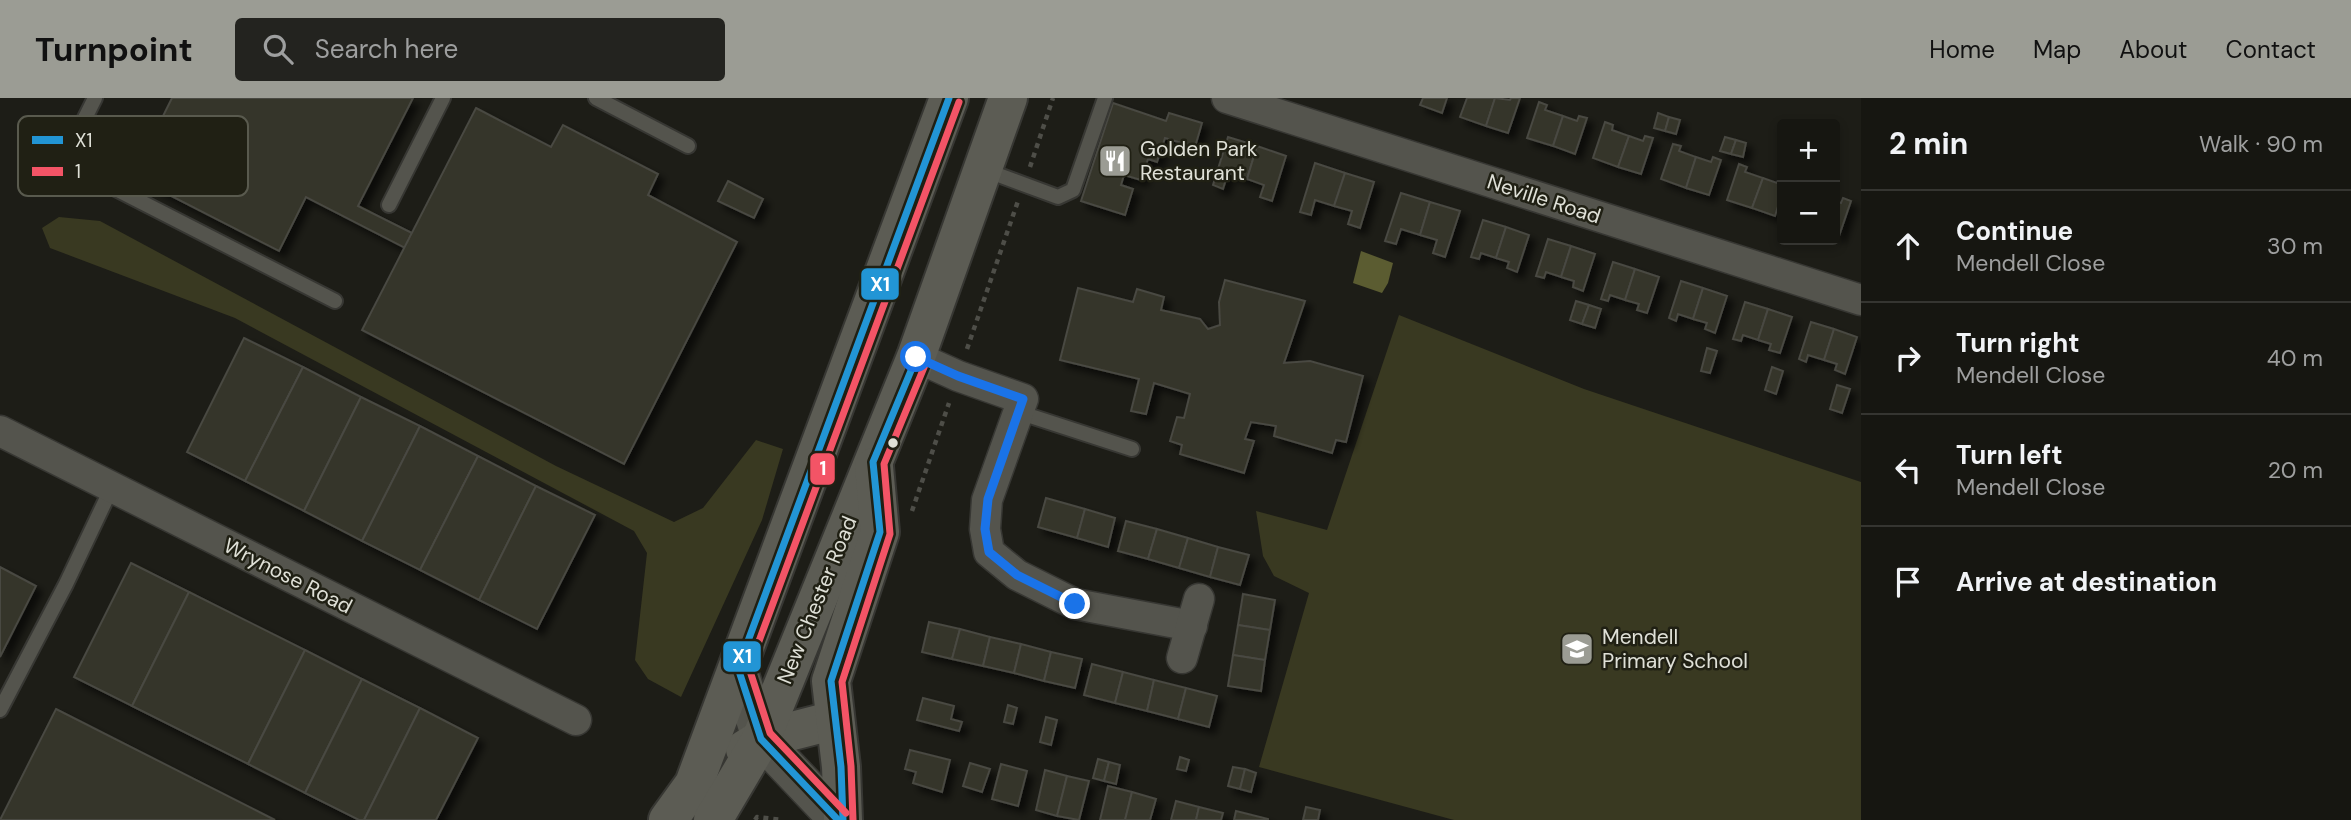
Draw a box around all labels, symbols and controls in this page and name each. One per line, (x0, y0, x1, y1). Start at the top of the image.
search box (235, 18, 725, 81)
text: Turnpoint (35, 28, 193, 71)
icon: search (259, 30, 297, 68)
text: Search here (315, 32, 458, 66)
text: Home (1929, 34, 1995, 65)
text: Map (2033, 34, 2081, 65)
text: About (2119, 34, 2188, 65)
text: Contact (2226, 34, 2316, 65)
legend (18, 116, 248, 196)
map controls (1777, 119, 1840, 245)
button: + (1777, 119, 1840, 182)
text: 2 min (1889, 124, 1968, 163)
text: X1 (75, 128, 92, 153)
text: Walk · 90 m (2199, 129, 2323, 159)
place label: Golden Park Restaurant (1140, 135, 1258, 187)
restaurant icon: Golden Park Restaurant (1096, 142, 1134, 180)
text: 1 (75, 159, 81, 184)
street label: Neville Road (1484, 167, 1604, 231)
button: − (1777, 182, 1840, 245)
text: Continue (1956, 214, 2073, 248)
icon: ahead (1889, 227, 1927, 265)
text: 30 m (2267, 231, 2323, 261)
text: Mendell Close (1956, 248, 2105, 278)
line badge: X1 (860, 267, 900, 301)
text: X1 (870, 272, 890, 297)
text: Turn right (1956, 326, 2080, 360)
icon: right (1889, 339, 1927, 377)
route start (900, 341, 931, 372)
text: 40 m (2267, 343, 2323, 373)
text: Mendell Close (1956, 360, 2105, 390)
unlabelled marker (886, 436, 900, 450)
text: Turn left (1956, 438, 2063, 472)
icon: left (1889, 451, 1927, 489)
line badge: 1 (809, 452, 836, 486)
text: 20 m (2268, 455, 2323, 485)
text: 1 (820, 456, 826, 481)
text: Mendell Close (1956, 472, 2105, 502)
street label: New Chester Road (771, 512, 863, 688)
street label: Wrynose Road (219, 532, 357, 620)
icon: arrive (1889, 563, 1927, 601)
text: Arrive at destination (1956, 565, 2217, 599)
route end (1059, 588, 1090, 619)
place label: Mendell Primary School (1602, 623, 1748, 675)
school or university icon: Mendell Primary School (1558, 630, 1596, 668)
line badge: X1 (722, 640, 762, 673)
text: X1 (732, 644, 752, 669)

